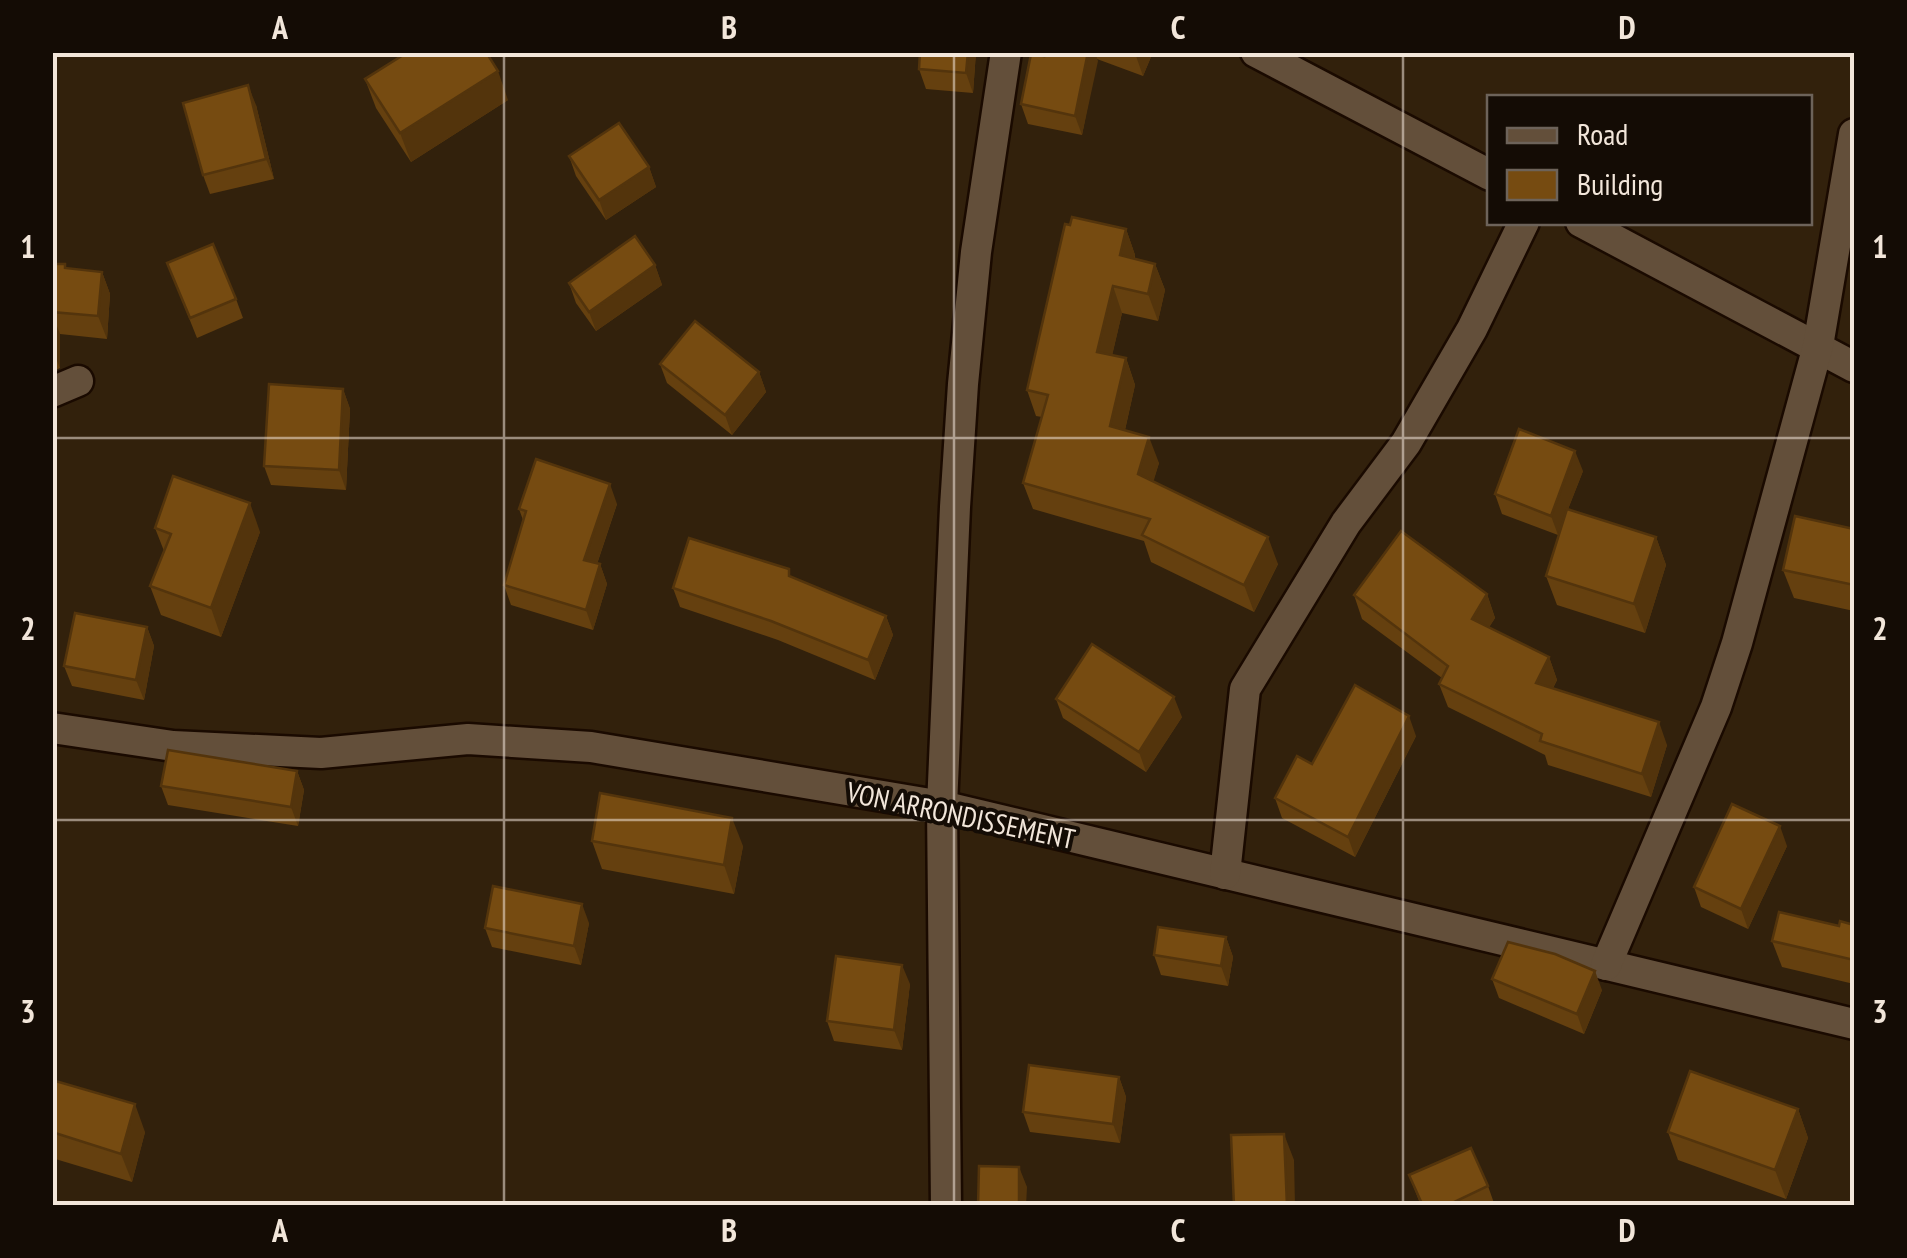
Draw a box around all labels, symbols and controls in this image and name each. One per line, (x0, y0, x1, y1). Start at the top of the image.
text: A (271, 6, 289, 48)
text: B (721, 6, 737, 48)
text: C (1171, 6, 1186, 48)
text: D (1618, 6, 1636, 48)
legend (1487, 95, 1812, 225)
text: Road (1577, 114, 1628, 153)
text: Building (1577, 164, 1663, 203)
text: 1 (20, 225, 36, 267)
text: 1 (1872, 225, 1888, 267)
text: 2 (20, 607, 36, 649)
text: 2 (1872, 607, 1888, 649)
street label: VON ARRONDISSEMENT (843, 773, 1079, 857)
text: 3 (20, 990, 36, 1032)
text: 3 (1872, 990, 1888, 1032)
text: A (271, 1209, 289, 1251)
text: B (721, 1209, 737, 1251)
text: C (1171, 1209, 1186, 1251)
text: D (1618, 1209, 1636, 1251)

